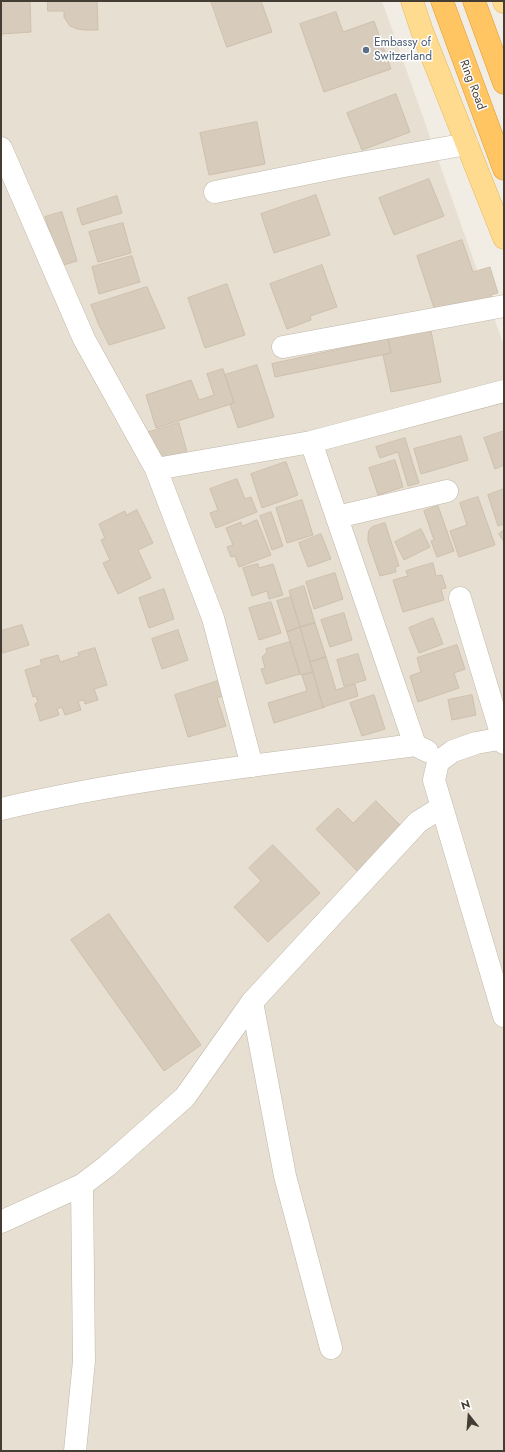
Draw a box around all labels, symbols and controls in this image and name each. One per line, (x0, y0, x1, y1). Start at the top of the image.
place label: Embassy of Switzerland (374, 36, 432, 64)
marker: Embassy of Switzerland (361, 45, 371, 55)
street label: Ring Road (456, 58, 488, 112)
north arrow (449, 1396, 489, 1436)
text: N (459, 1396, 472, 1413)

